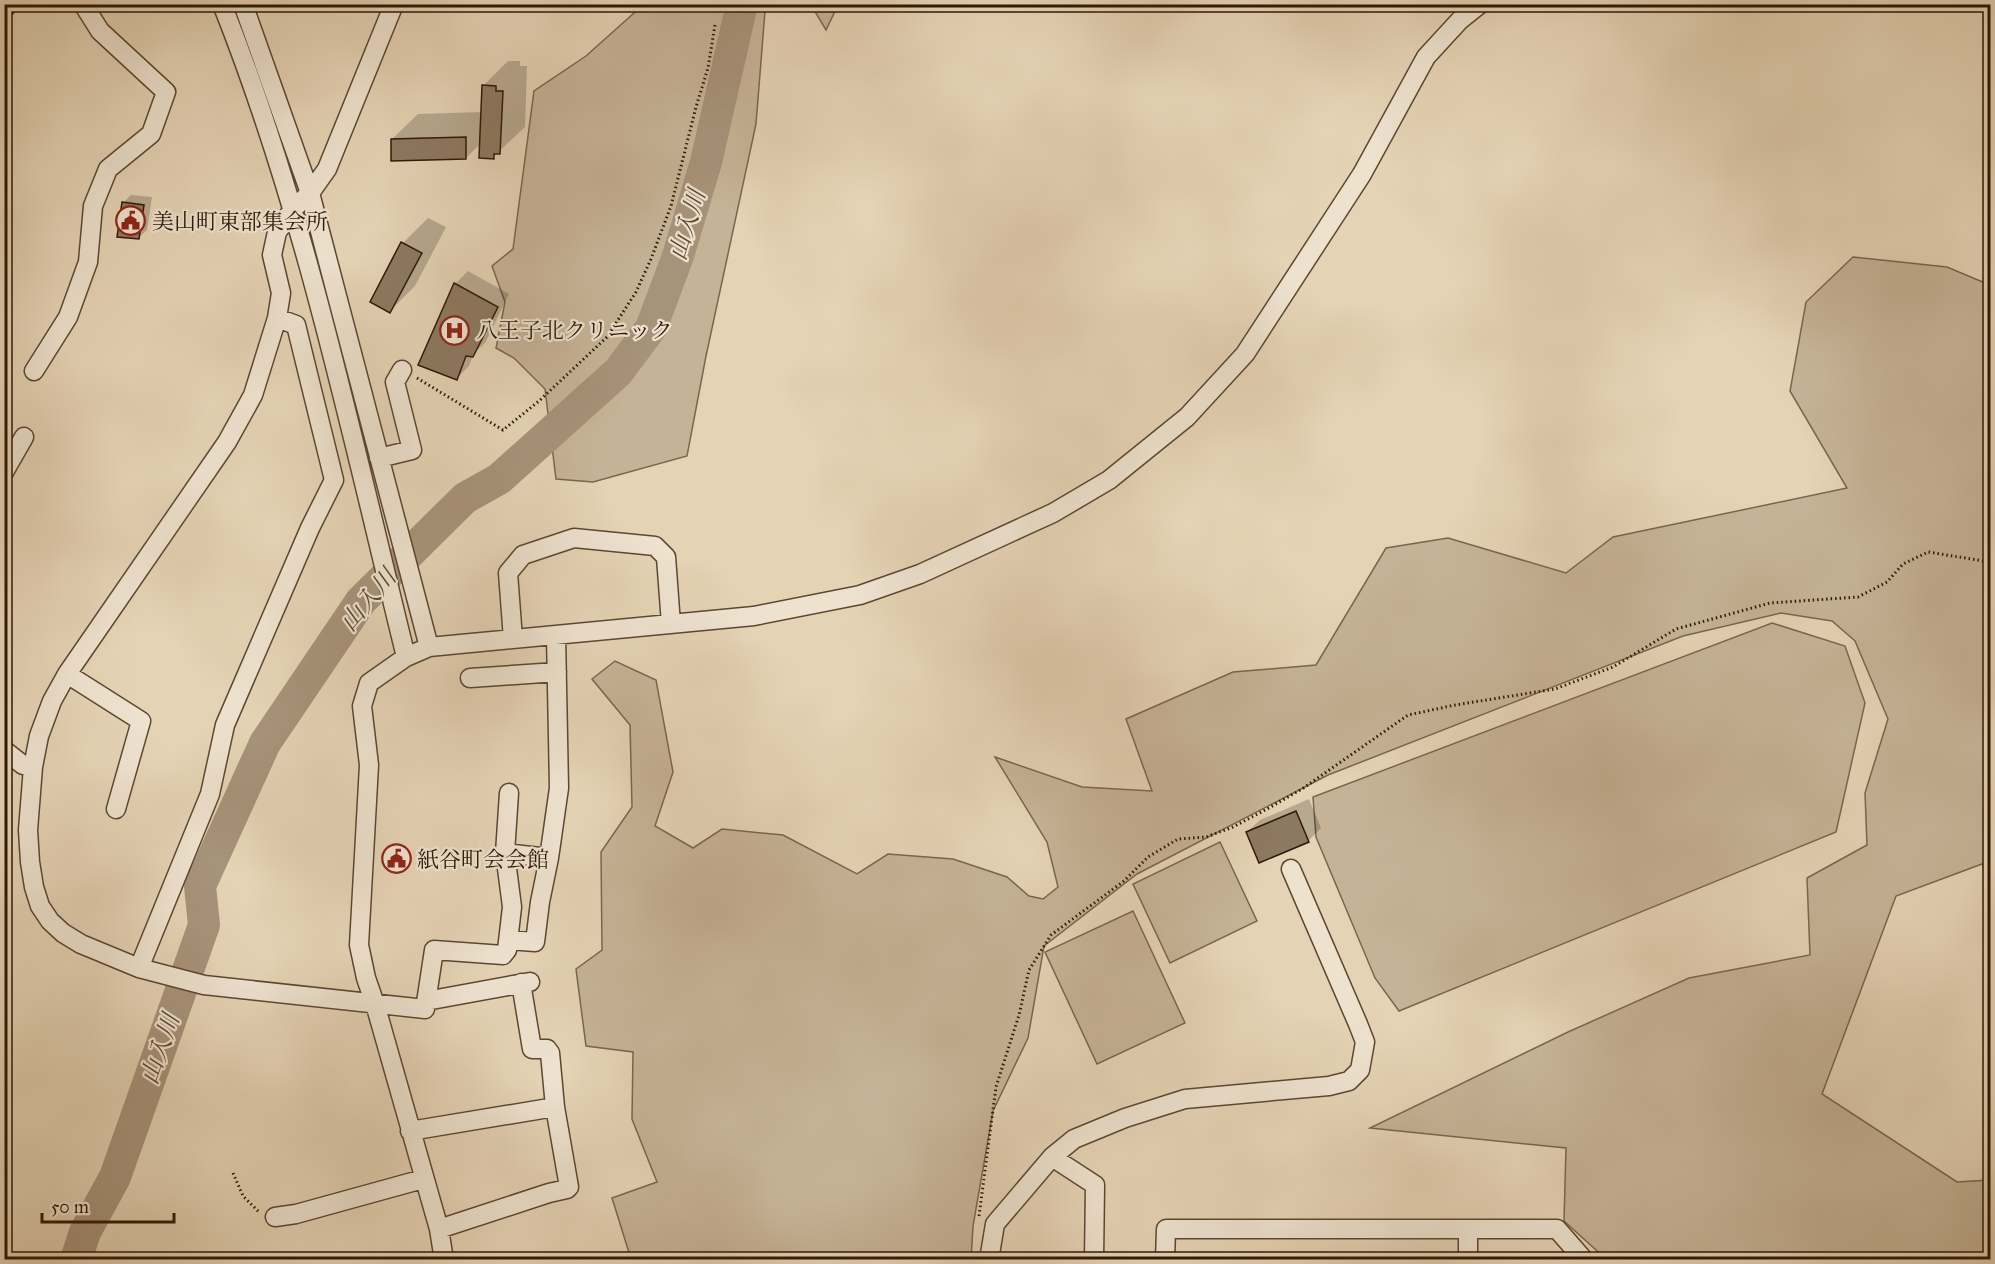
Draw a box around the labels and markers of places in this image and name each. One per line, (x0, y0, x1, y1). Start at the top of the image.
public building icon: 美山町東部集会所 (115, 205, 147, 237)
place label: 美山町東部集会所 (152, 208, 328, 235)
hospital icon: 八王子北クリニック (439, 314, 471, 346)
place label: 八王子北クリニック (476, 317, 673, 344)
public building icon: 紙谷町会会館 (380, 843, 412, 875)
place label: 紙谷町会会館 (417, 846, 549, 873)

